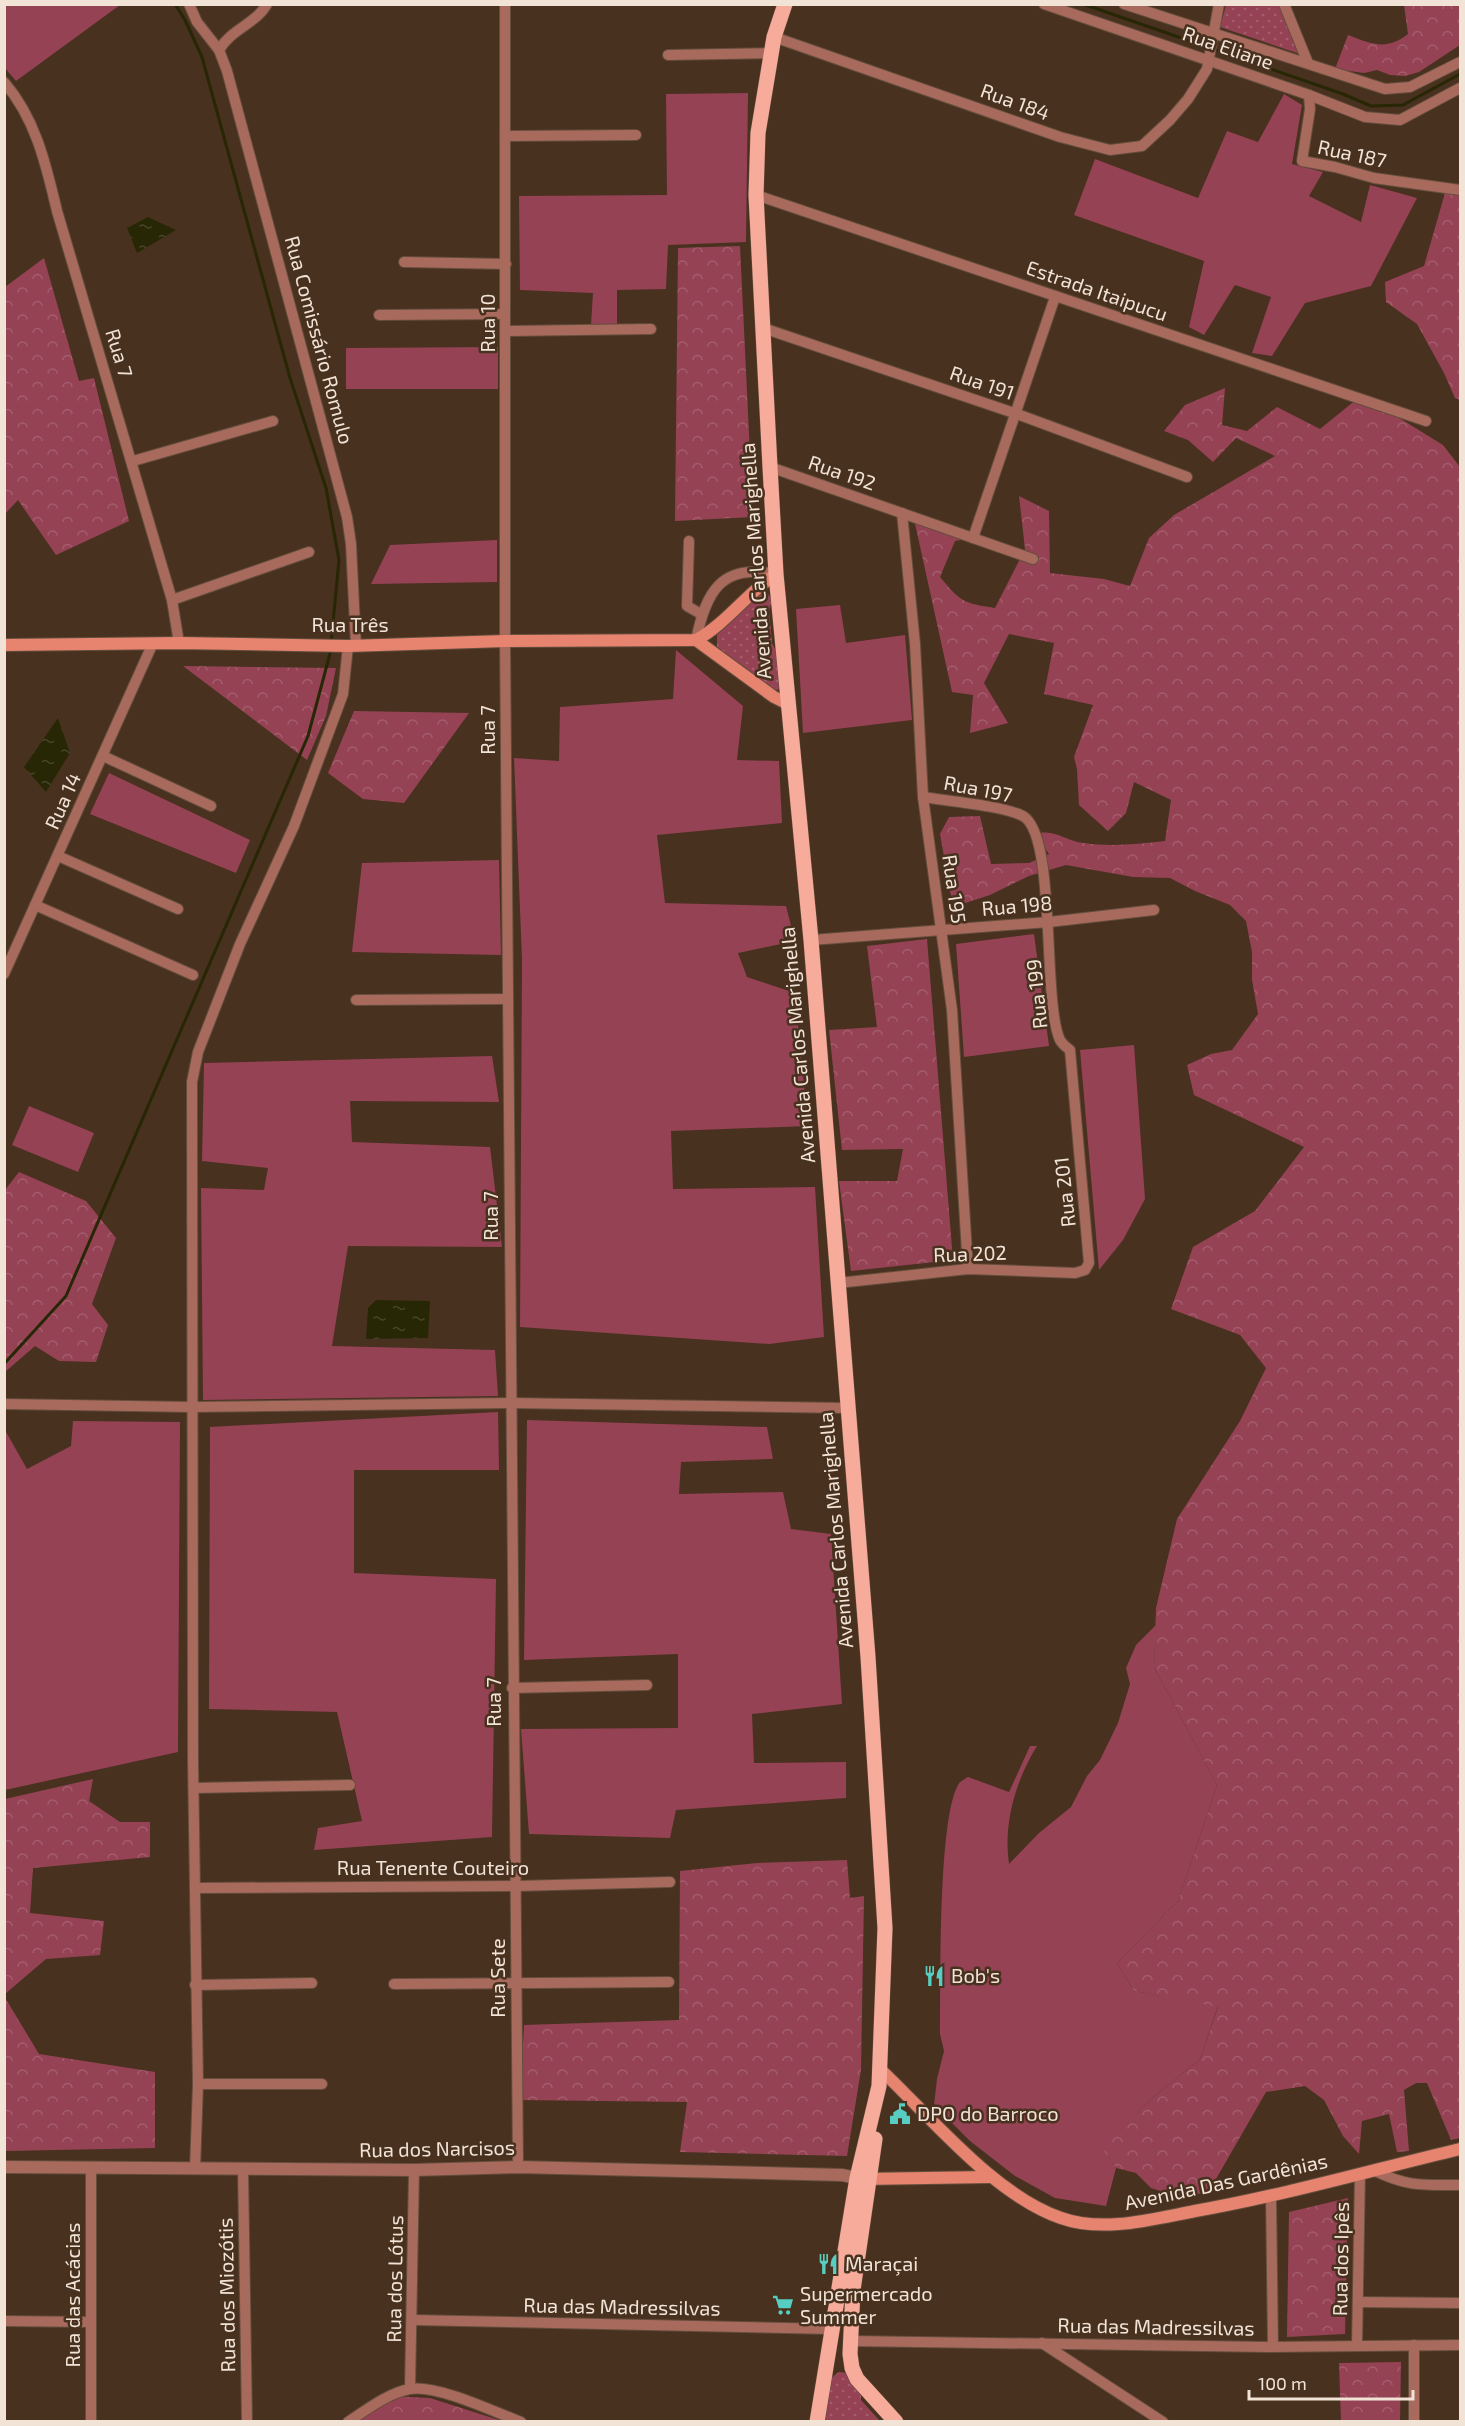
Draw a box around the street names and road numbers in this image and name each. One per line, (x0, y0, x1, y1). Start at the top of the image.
street label: Rua Eliane (1180, 20, 1277, 74)
street label: Rua 184 (978, 78, 1053, 125)
street label: Rua 187 (1316, 134, 1389, 172)
street label: Rua Comissário Romulo (281, 233, 359, 446)
street label: Estrada Itaipucu (1024, 255, 1171, 325)
street label: Rua 10 (475, 293, 499, 353)
street label: Rua 7 (101, 326, 139, 380)
street label: Rua 191 (947, 360, 1018, 404)
street label: Avenida Carlos Marighella (735, 442, 775, 680)
street label: Rua 192 (805, 449, 879, 495)
street label: Rua Três (311, 612, 389, 636)
street label: Rua 7 (475, 705, 499, 755)
street label: Rua 14 (39, 769, 85, 833)
street label: Rua 197 (942, 770, 1014, 806)
street label: Rua 195 (938, 853, 972, 925)
street label: Rua 198 (981, 890, 1053, 920)
street label: Avenida Carlos Marighella (775, 926, 819, 1164)
street label: Rua 199 (1020, 958, 1052, 1030)
street label: Rua 201 (1048, 1156, 1080, 1228)
street label: Rua 7 (478, 1191, 502, 1241)
street label: Rua 202 (933, 1240, 1007, 1266)
street label: Avenida Carlos Marighella (813, 1411, 857, 1649)
street label: Rua 7 (481, 1677, 505, 1727)
street label: Rua Tenente Couteiro (337, 1855, 529, 1879)
street label: Rua Sete (485, 1938, 509, 2018)
street label: Rua dos Narcisos (359, 2135, 515, 2161)
street label: Avenida Das Gardênias (1122, 2148, 1329, 2214)
street label: Rua dos Ipês (1327, 2202, 1353, 2316)
street label: Rua dos Lótus (381, 2215, 407, 2343)
street label: Rua dos Miozótis (213, 2217, 239, 2373)
street label: Rua das Acácias (60, 2223, 84, 2367)
street label: Rua das Madressilvas (523, 2292, 721, 2320)
street label: Rua das Madressilvas (1057, 2312, 1255, 2340)

